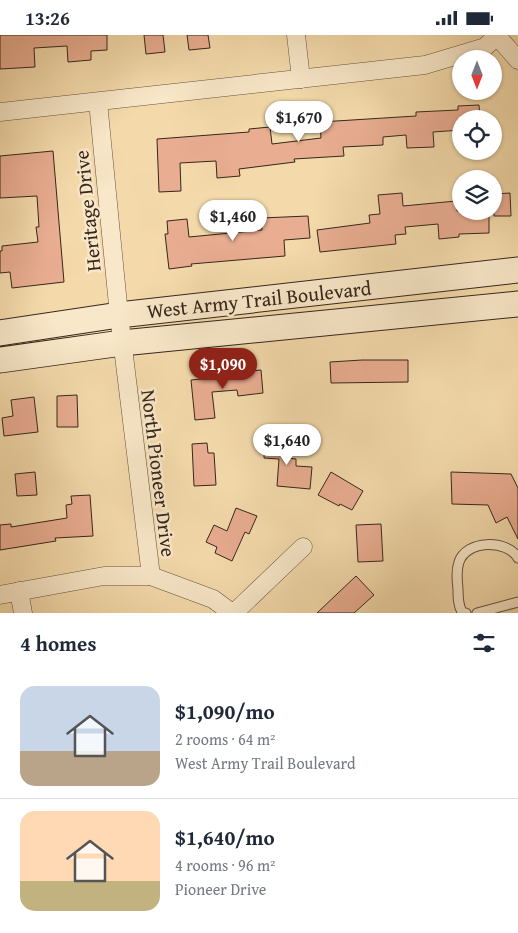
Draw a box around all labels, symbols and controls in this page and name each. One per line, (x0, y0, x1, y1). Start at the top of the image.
text: 13:26 (25, 4, 70, 32)
north arrow (452, 50, 502, 100)
map controls (452, 50, 502, 220)
pin: $1,670 (258, 101, 340, 143)
text: $1,670 (276, 105, 322, 129)
button: locate (452, 110, 502, 160)
street label: Heritage Drive (66, 149, 108, 273)
button: layers (452, 170, 502, 220)
pin: $1,460 (192, 199, 274, 242)
text: $1,460 (210, 204, 256, 228)
street label: West Army Trail Boulevard (145, 273, 373, 325)
pin: $1,090 (182, 347, 264, 390)
text: $1,090 (200, 352, 246, 376)
street label: North Pioneer Drive (134, 388, 184, 558)
pin: $1,640 (246, 423, 328, 466)
text: $1,640 (264, 428, 310, 452)
text: 4 homes (20, 628, 96, 659)
icon: filters (470, 629, 498, 657)
text: $1,090/mo (175, 696, 275, 727)
icon: home (60, 706, 120, 766)
text: 2 rooms · 64 m² (175, 727, 275, 751)
text: West Army Trail Boulevard (175, 751, 355, 775)
text: $1,640/mo (175, 822, 275, 853)
icon: home (60, 831, 120, 891)
text: 4 rooms · 96 m² (175, 853, 275, 877)
text: Pioneer Drive (175, 877, 266, 901)

